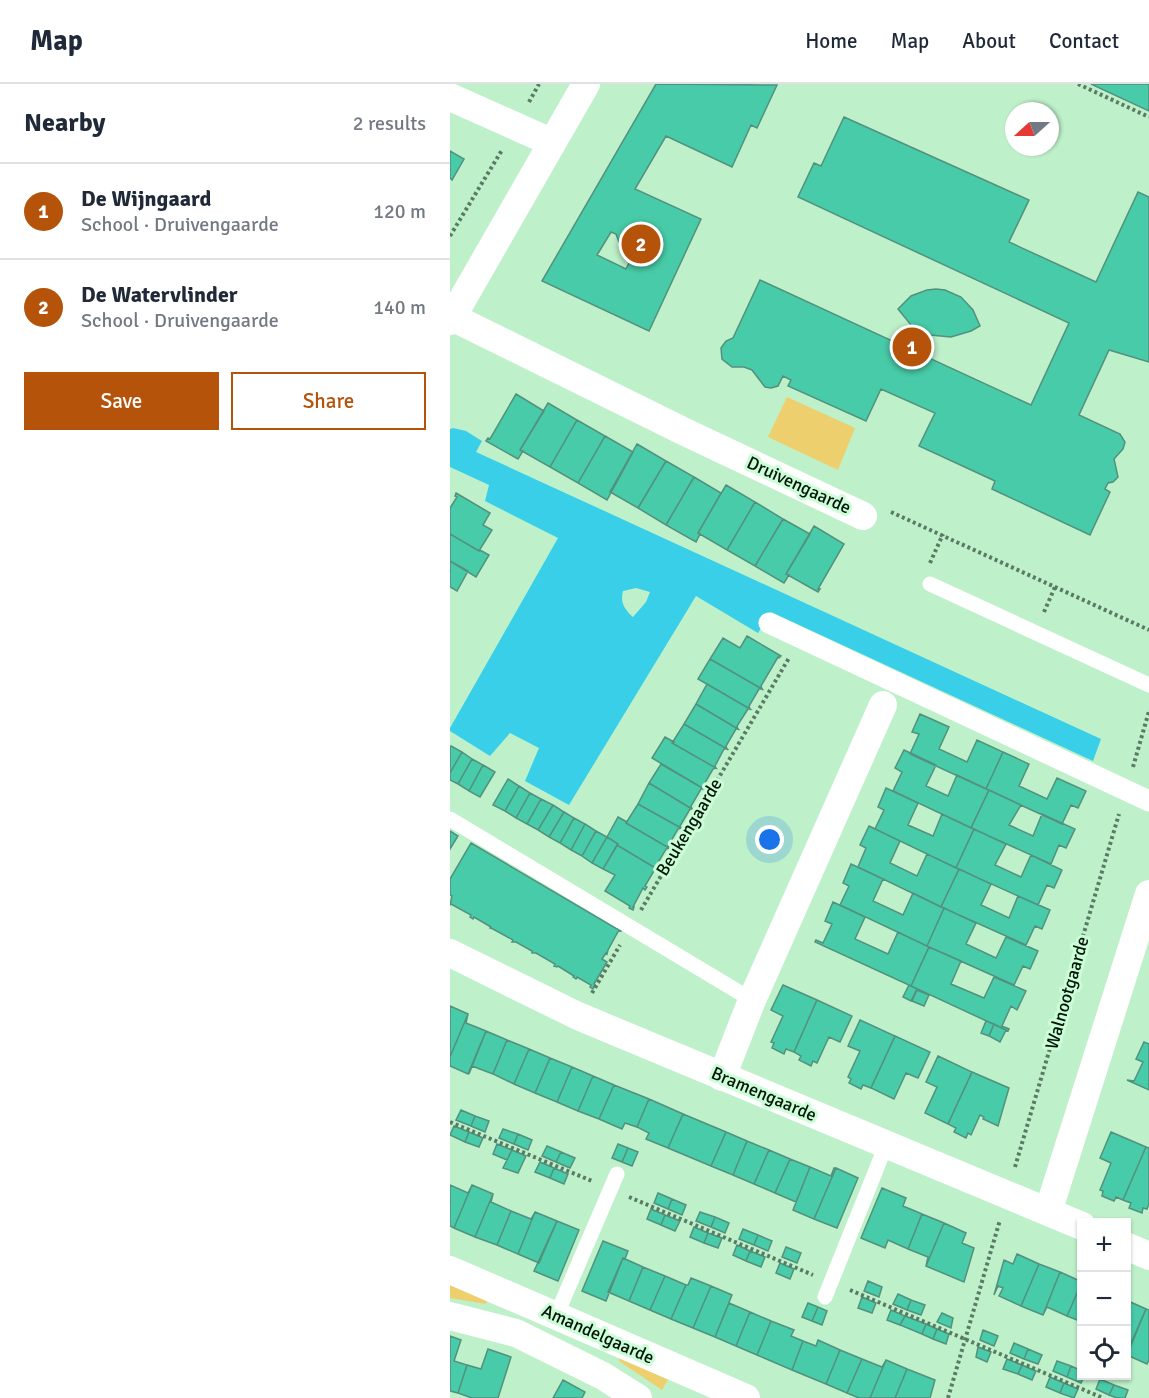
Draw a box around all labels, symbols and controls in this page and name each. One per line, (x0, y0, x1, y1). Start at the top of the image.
text: Map (30, 24, 83, 58)
text: Home (805, 28, 858, 54)
text: Map (891, 28, 929, 54)
text: About (962, 28, 1016, 54)
text: Contact (1049, 28, 1119, 54)
north arrow (1005, 102, 1059, 156)
text: Nearby (24, 107, 105, 139)
text: 2 results (353, 111, 426, 136)
text: De Wijngaard (81, 185, 211, 212)
text: 1 (38, 199, 49, 224)
text: 120 m (373, 199, 426, 224)
text: School · Druivengaarde (81, 212, 279, 237)
pin: 2 (622, 222, 660, 266)
text: De Watervlinder (81, 281, 238, 308)
text: 2 (38, 295, 49, 320)
text: 140 m (373, 295, 426, 320)
text: School · Druivengaarde (81, 308, 279, 333)
pin: 1 (892, 324, 932, 370)
button: Save (24, 372, 219, 430)
button: Share (231, 372, 426, 430)
street label: Druivengaarde (743, 451, 855, 519)
street label: Beukengaarde (651, 774, 727, 880)
your location (755, 825, 784, 854)
street label: Walnootgaarde (1040, 934, 1094, 1052)
street label: Bramengaarde (708, 1062, 820, 1126)
map controls (1077, 1218, 1131, 1380)
button: + (1077, 1218, 1131, 1272)
button: − (1077, 1272, 1131, 1326)
street label: Amandelgaarde (538, 1299, 658, 1369)
button: locate (1077, 1326, 1131, 1380)

